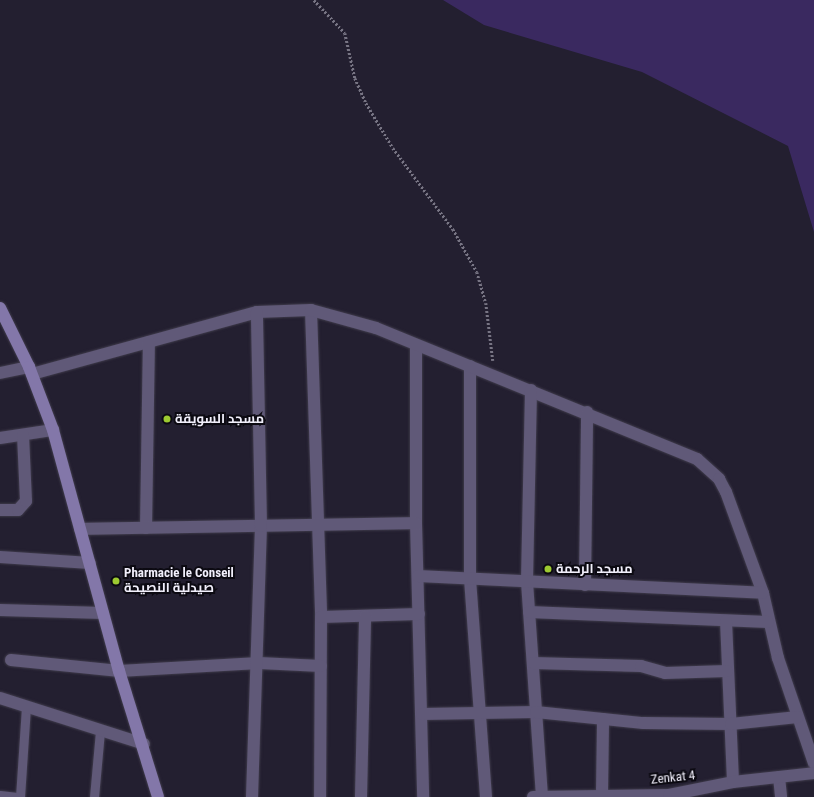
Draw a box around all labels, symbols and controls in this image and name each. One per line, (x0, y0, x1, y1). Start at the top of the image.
place label: مسجد السويقة (175, 411, 264, 427)
marker: مسجد السويقة (162, 414, 172, 424)
place label: مسجد الرحمة (556, 561, 633, 577)
marker: مسجد الرحمة (543, 564, 553, 574)
place label: Pharmacie le Conseil صيدلية النصيحة (124, 566, 234, 597)
marker: Pharmacie le Conseil صيدلية النصيحة (111, 576, 121, 586)
street label: Zenkat 4 (650, 768, 696, 788)

